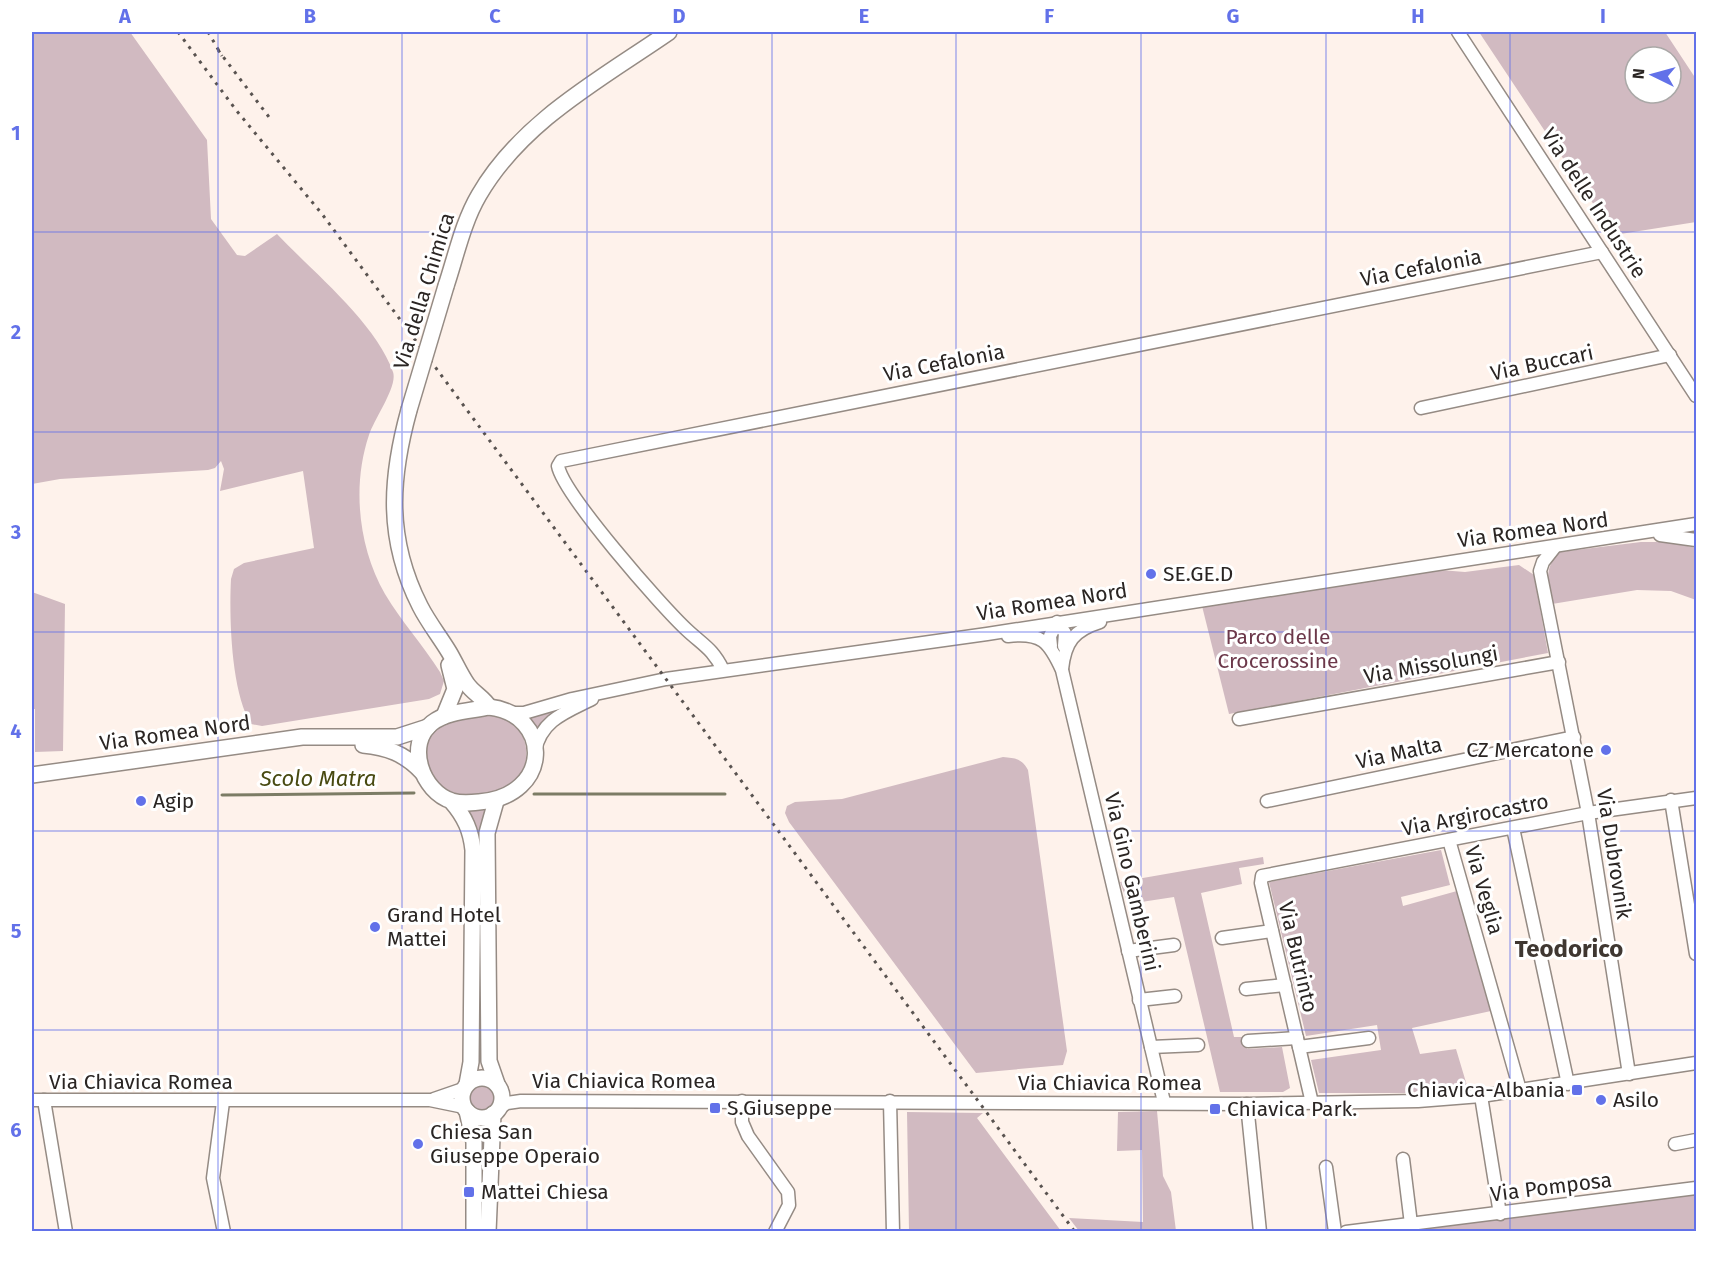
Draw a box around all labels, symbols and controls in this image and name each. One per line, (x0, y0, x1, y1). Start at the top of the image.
text: A (118, 4, 132, 28)
text: B (304, 4, 316, 28)
text: C (489, 4, 501, 28)
text: D (672, 4, 686, 28)
text: E (859, 4, 869, 28)
text: F (1044, 4, 1054, 28)
text: G (1227, 4, 1239, 28)
text: H (1411, 4, 1425, 28)
text: I (1600, 4, 1606, 28)
north arrow (1623, 45, 1683, 105)
text: N (1629, 68, 1648, 80)
text: 1 (11, 121, 21, 145)
street label: Via delle Industrie (1536, 123, 1652, 283)
street label: Via della Chimica (388, 209, 460, 373)
street label: Via Cefalonia (1358, 243, 1484, 293)
text: 2 (11, 320, 21, 344)
street label: Via Cefalonia (881, 338, 1007, 388)
street label: Via Buccari (1488, 339, 1596, 387)
street label: Via Romea Nord (1456, 507, 1610, 553)
text: 3 (10, 520, 21, 544)
place label: SE.GE.D (1163, 561, 1233, 587)
marker: SE.GE.D (1144, 567, 1158, 581)
street label: Via Romea Nord (975, 577, 1129, 627)
park label: Parco delle Crocerossine (1217, 624, 1339, 674)
street label: Via Missolungi (1362, 640, 1500, 690)
street label: Via Romea Nord (98, 710, 252, 756)
text: 4 (10, 719, 22, 743)
street label: Via Malta (1354, 731, 1444, 775)
place label: CZ Mercatone (1466, 737, 1594, 763)
marker: CZ Mercatone (1599, 743, 1613, 757)
water label: Scolo Matra (259, 765, 376, 792)
street label: Via Dubrovnik (1591, 787, 1637, 921)
place label: Agip (153, 788, 194, 814)
street label: Via Argirocastro (1399, 788, 1551, 842)
street label: Via Gino Gamberini (1099, 790, 1165, 974)
marker: Agip (134, 794, 148, 808)
street label: Via Veglia (1459, 842, 1509, 938)
street label: Via Butrinto (1273, 899, 1323, 1015)
place label: Grand Hotel Mattei (387, 902, 501, 952)
text: 5 (11, 919, 22, 943)
marker: Grand Hotel Mattei (368, 920, 382, 934)
district label: Teodorico (1515, 935, 1623, 963)
street label: Via Chiavica Romea (532, 1068, 716, 1094)
street label: Via Chiavica Romea (49, 1069, 233, 1095)
street label: Via Chiavica Romea (1018, 1070, 1202, 1096)
place label: Chiavica-Albania (1407, 1077, 1565, 1103)
marker: Chiavica-Albania (1570, 1083, 1584, 1097)
place label: Asilo (1613, 1087, 1659, 1113)
marker: Asilo (1594, 1093, 1608, 1107)
place label: S.Giuseppe (727, 1095, 832, 1121)
place label: Chiavica Park. (1227, 1096, 1357, 1122)
marker: S.Giuseppe (708, 1101, 722, 1115)
marker: Chiavica Park. (1208, 1102, 1222, 1116)
text: 6 (10, 1118, 22, 1142)
place label: Chiesa San Giuseppe Operaio (430, 1119, 600, 1169)
marker: Chiesa San Giuseppe Operaio (411, 1137, 425, 1151)
street label: Via Pomposa (1489, 1167, 1613, 1207)
place label: Mattei Chiesa (481, 1179, 609, 1205)
marker: Mattei Chiesa (462, 1185, 476, 1199)

